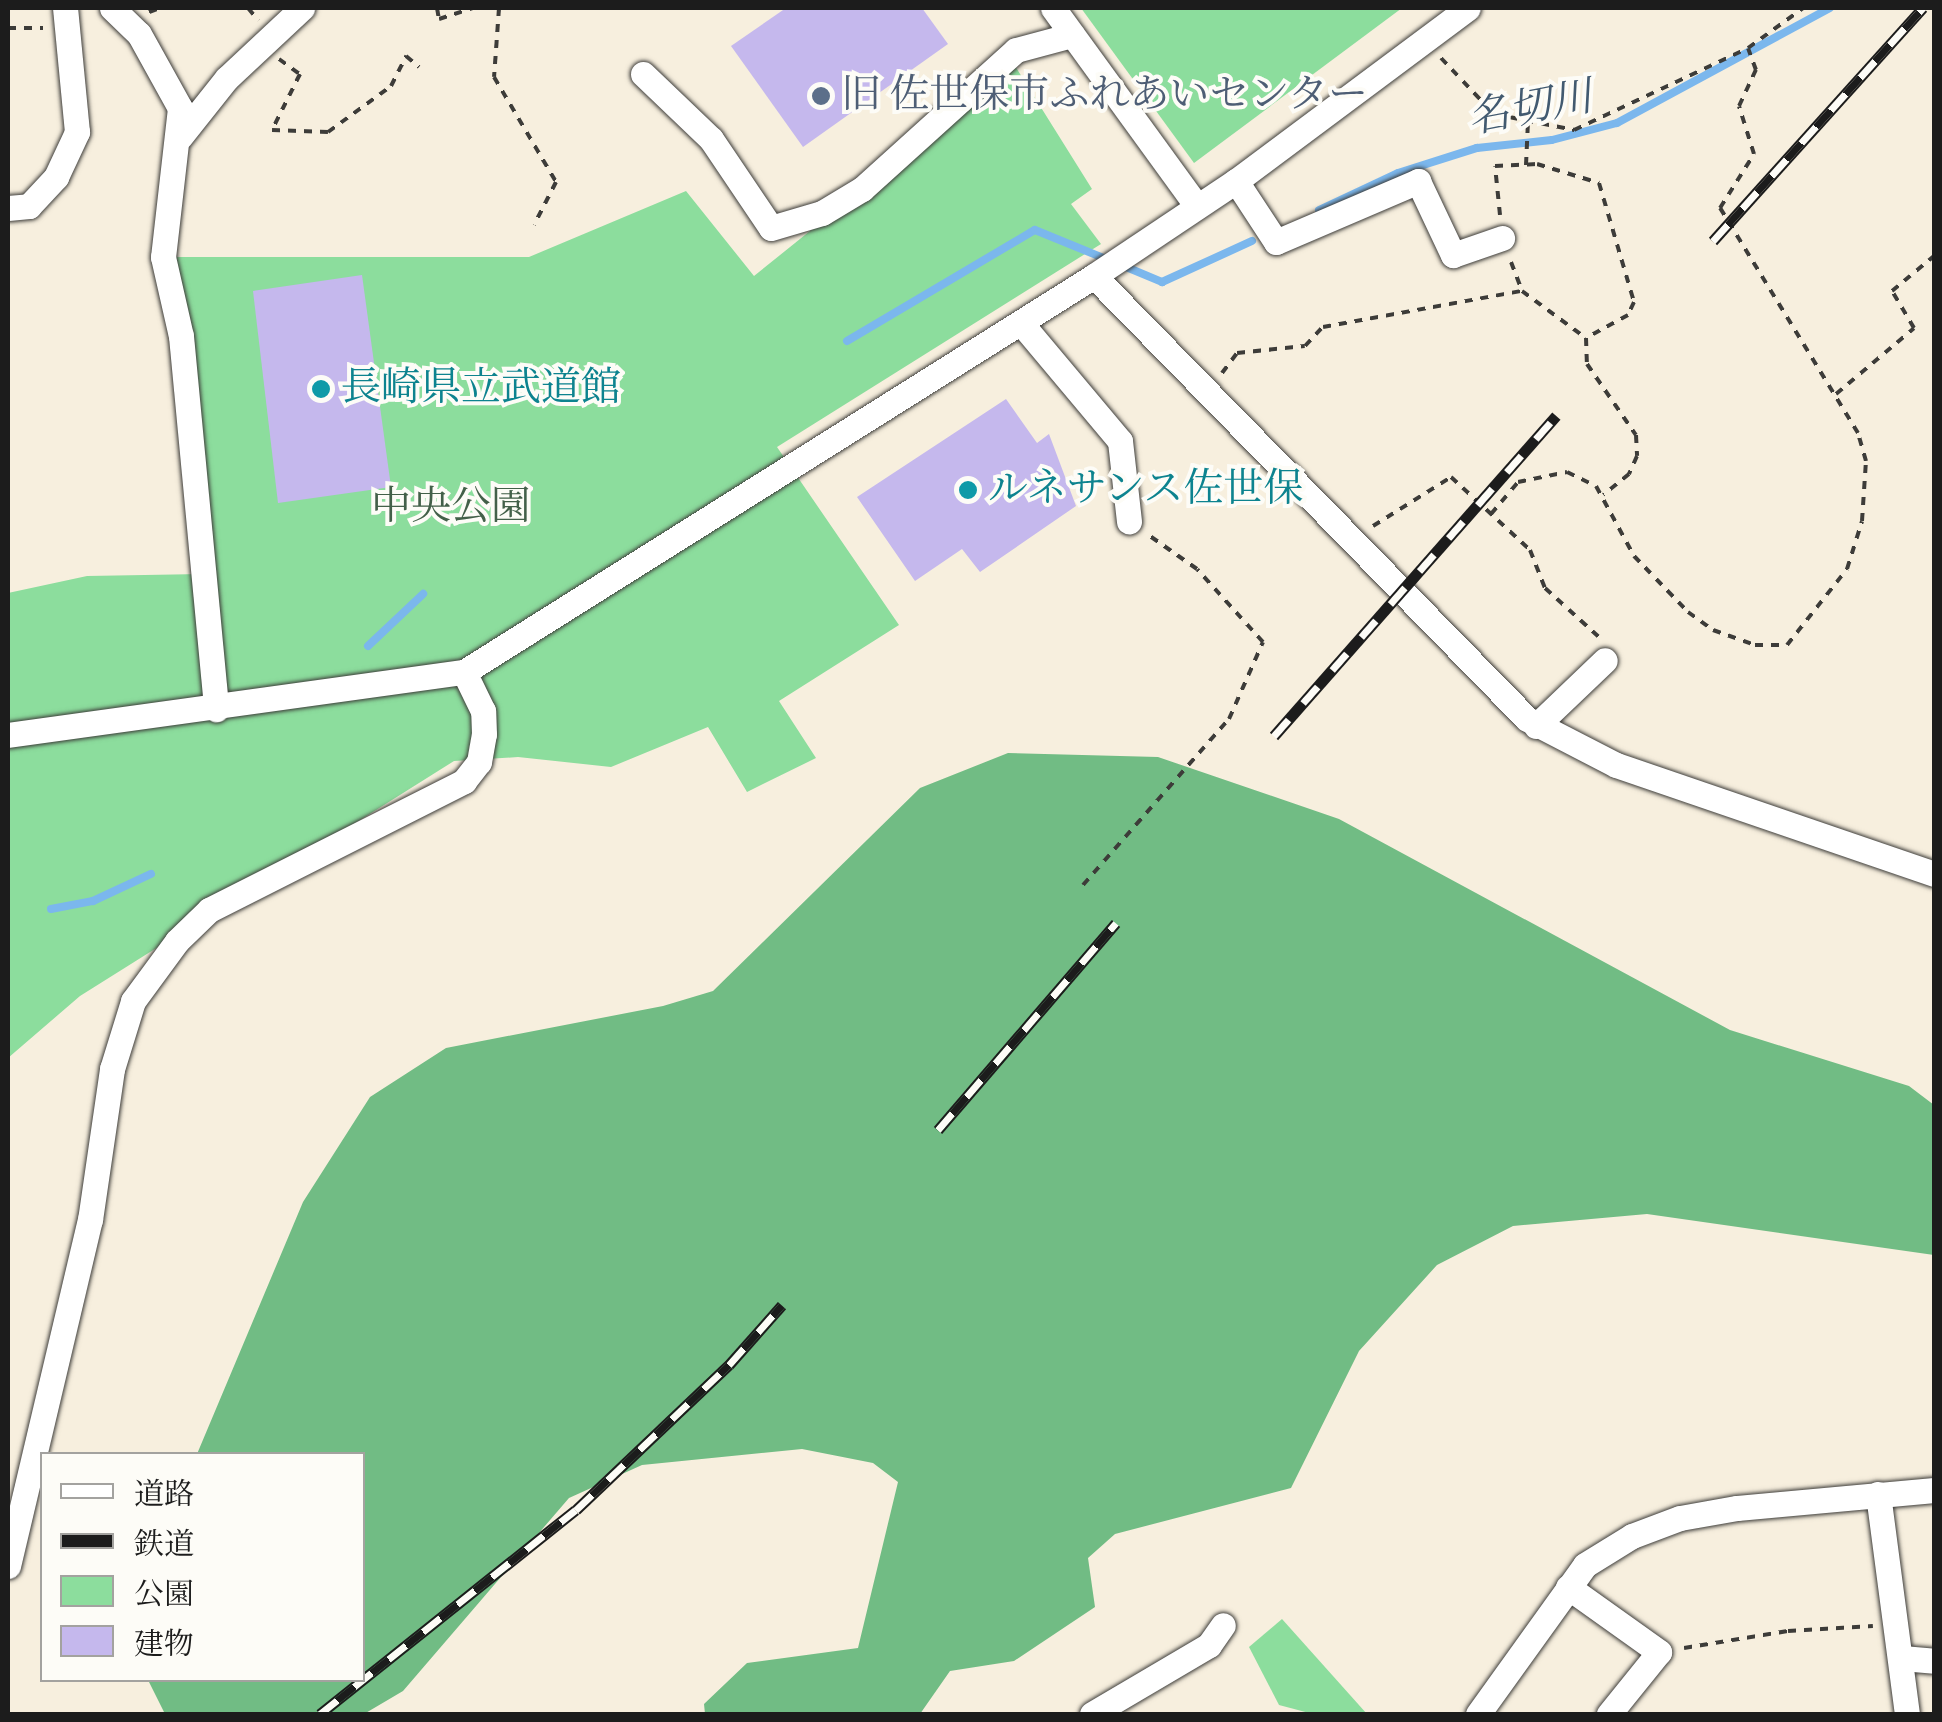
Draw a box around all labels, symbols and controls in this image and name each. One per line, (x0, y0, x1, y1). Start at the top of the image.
place label: 旧 佐世保市ふれあいセンター (841, 72, 1370, 120)
water label: 名切川 (1463, 72, 1597, 146)
marker: 旧 佐世保市ふれあいセンター (810, 85, 832, 107)
place label: 長崎県立武道館 (341, 365, 621, 413)
marker: 長崎県立武道館 (310, 378, 332, 400)
place label: ルネサンス佐世保 (988, 466, 1308, 514)
marker: ルネサンス佐世保 (957, 479, 979, 501)
park label: 中央公園 (371, 484, 531, 532)
legend (40, 1452, 365, 1682)
text: 道路 (134, 1477, 194, 1514)
text: 鉄道 (134, 1527, 194, 1564)
text: 公園 (134, 1577, 194, 1614)
text: 建物 (134, 1627, 194, 1664)

